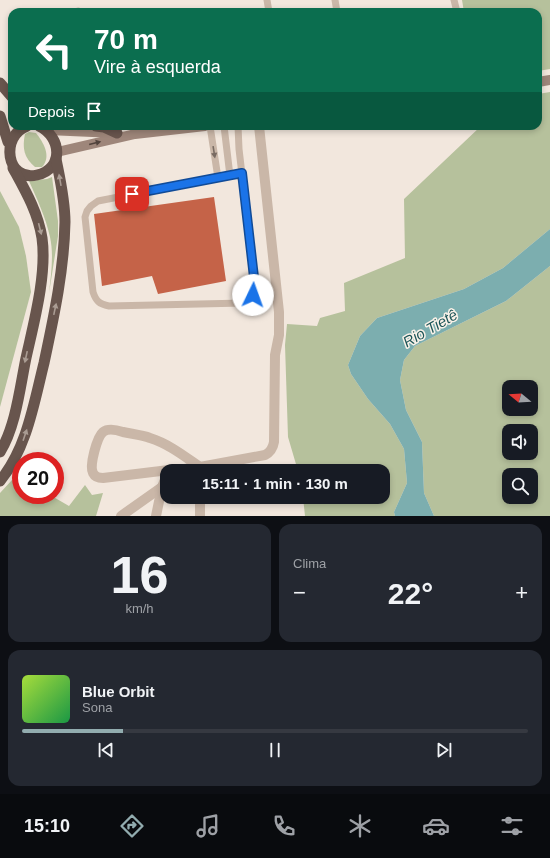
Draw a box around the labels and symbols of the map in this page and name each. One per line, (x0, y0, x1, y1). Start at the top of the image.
one-way arrow (89, 140, 101, 146)
one-way arrow (211, 146, 217, 158)
one-way arrow (57, 174, 63, 186)
pin (115, 177, 149, 211)
one-way arrow (37, 223, 43, 235)
position arrow (232, 274, 274, 316)
one-way arrow (53, 302, 59, 315)
water label: Rio Tietê (400, 306, 460, 350)
one-way arrow (23, 351, 29, 363)
north arrow (502, 380, 538, 416)
one-way arrow (22, 429, 28, 441)
speed limit sign: 20 (12, 452, 64, 504)

